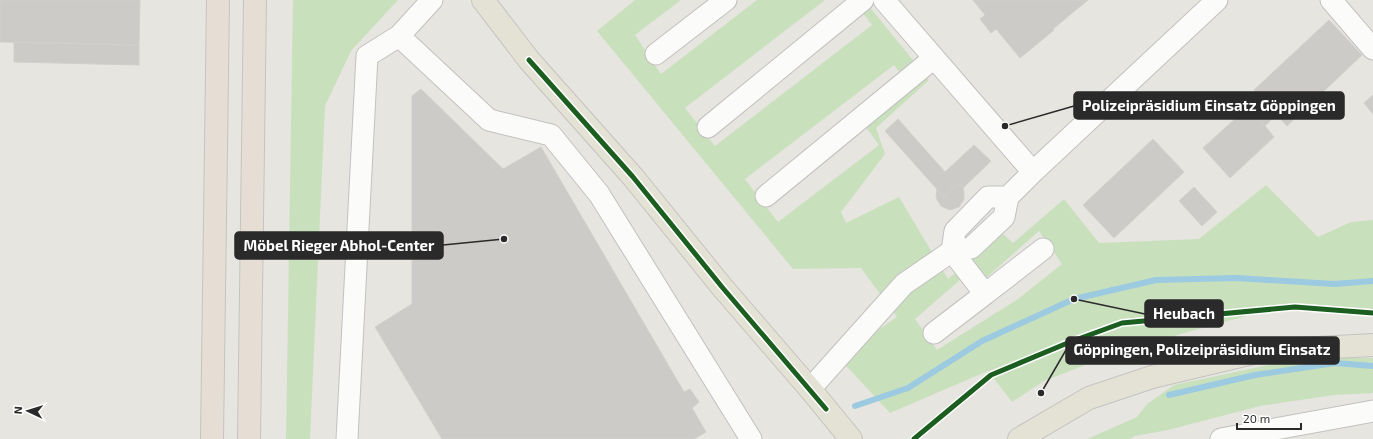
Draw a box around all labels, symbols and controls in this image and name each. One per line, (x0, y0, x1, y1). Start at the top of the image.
callout: Polizeipräsidium Einsatz Göppingen (1074, 92, 1344, 119)
text: Polizeipräsidium Einsatz Göppingen (1082, 96, 1336, 114)
callout: Möbel Rieger Abhol-Center (235, 232, 443, 259)
text: Möbel Rieger Abhol-Center (244, 236, 435, 254)
callout: Heubach (1145, 300, 1223, 327)
text: Heubach (1153, 304, 1215, 322)
callout: Göppingen, Polizeipräsidium Einsatz (1066, 337, 1339, 364)
text: Göppingen, Polizeipräsidium Einsatz (1073, 340, 1331, 358)
north arrow (8, 391, 48, 431)
scale bar (1237, 405, 1301, 431)
text: N (11, 406, 24, 415)
text: 20 m (1243, 411, 1270, 425)

